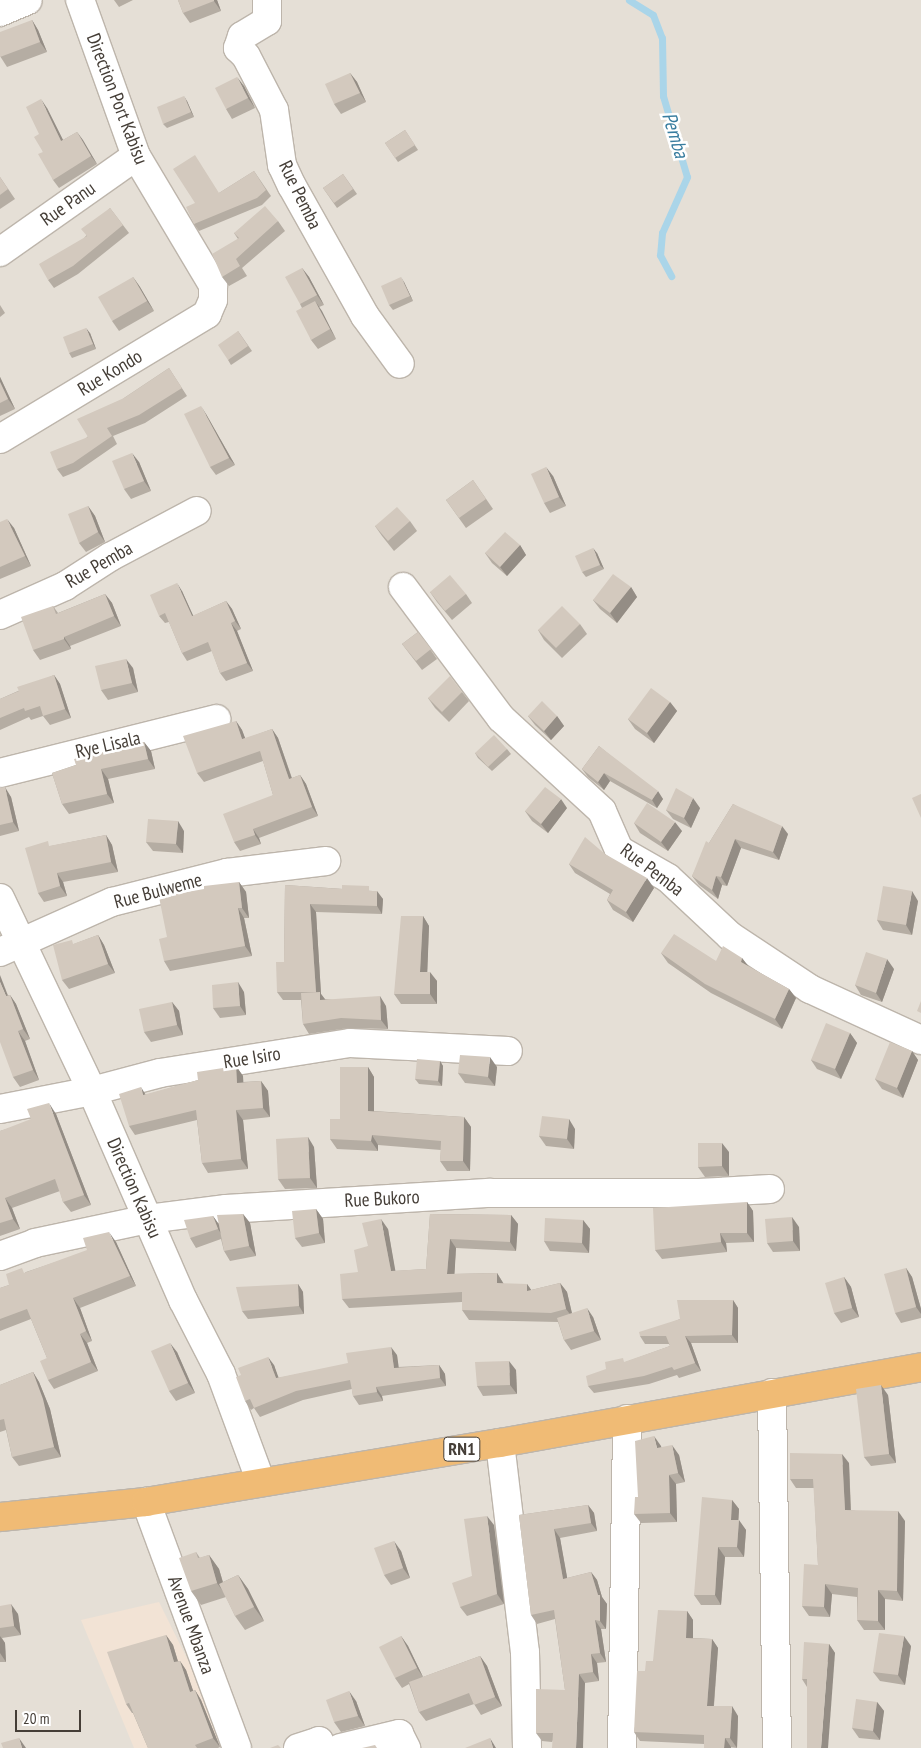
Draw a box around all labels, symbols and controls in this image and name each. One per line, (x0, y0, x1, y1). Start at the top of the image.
street label: Direction Port Kabisu (82, 30, 152, 168)
water label: Pemba (657, 109, 693, 161)
street label: Rue Pemba (274, 157, 326, 233)
street label: Rue Panu (36, 177, 100, 231)
street label: Rue Kondo (74, 345, 146, 401)
street label: Rue Pemba (62, 537, 136, 593)
street label: Rye Lisala (73, 727, 143, 763)
street label: Rue Pemba (616, 839, 688, 901)
street label: Rue Bulweme (112, 868, 204, 914)
street label: Rue Isiro (222, 1042, 282, 1074)
street label: Direction Kabisu (102, 1134, 166, 1242)
street label: Rue Bukoro (344, 1186, 420, 1212)
road number: RN1 (443, 1434, 481, 1465)
street label: Avenue Mbanza (163, 1573, 219, 1677)
scale bar (18, 1700, 84, 1732)
text: 20 m (23, 1709, 49, 1728)

